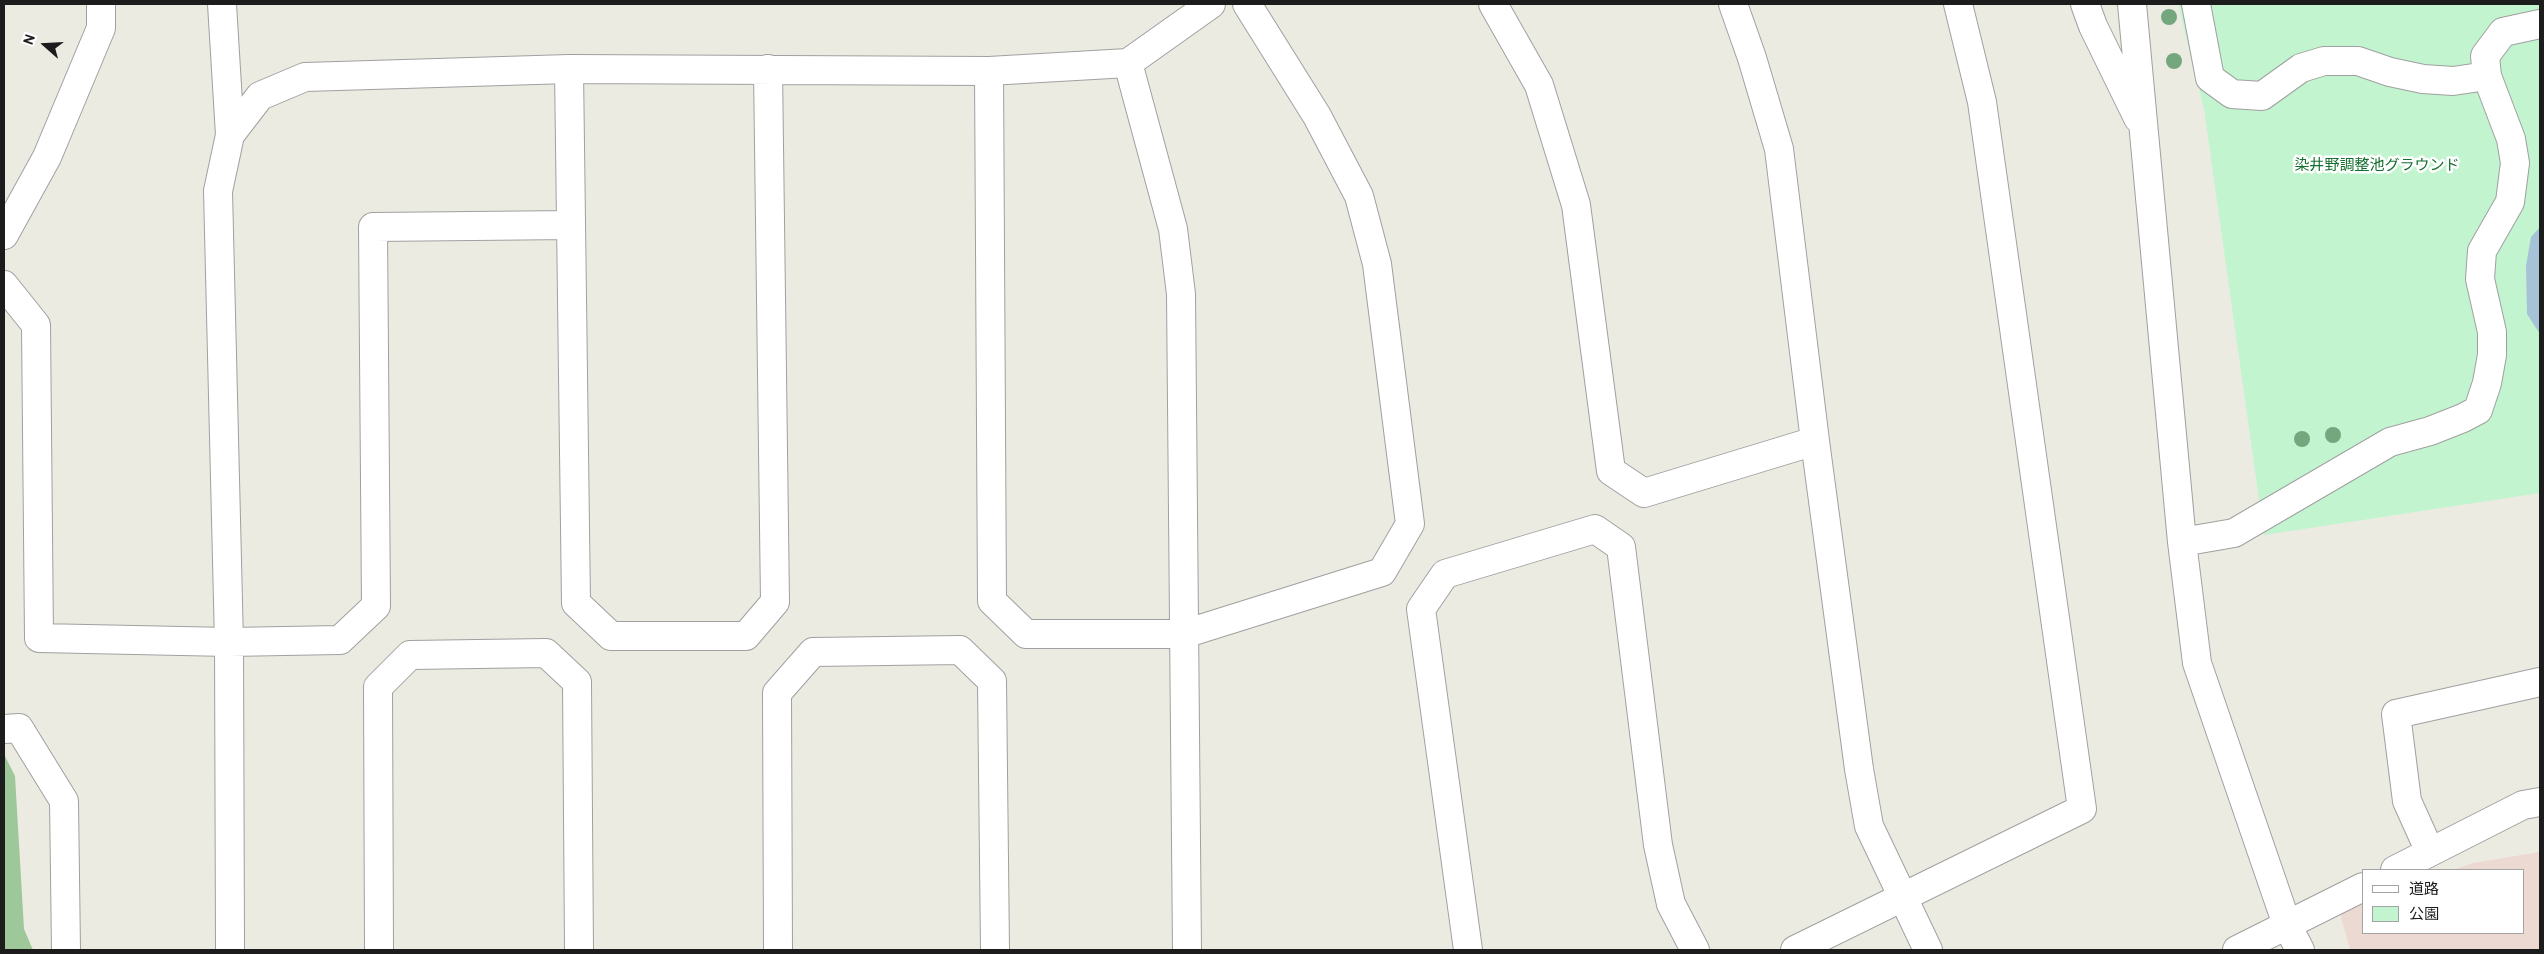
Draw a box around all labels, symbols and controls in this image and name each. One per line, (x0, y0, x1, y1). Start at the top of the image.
north arrow (20, 20, 70, 70)
text: N (21, 32, 40, 47)
park label: 染井野調整池グラウンド (2295, 158, 2459, 176)
legend (2362, 869, 2524, 934)
text: 道路 (2409, 881, 2439, 900)
text: 公園 (2409, 906, 2439, 925)

